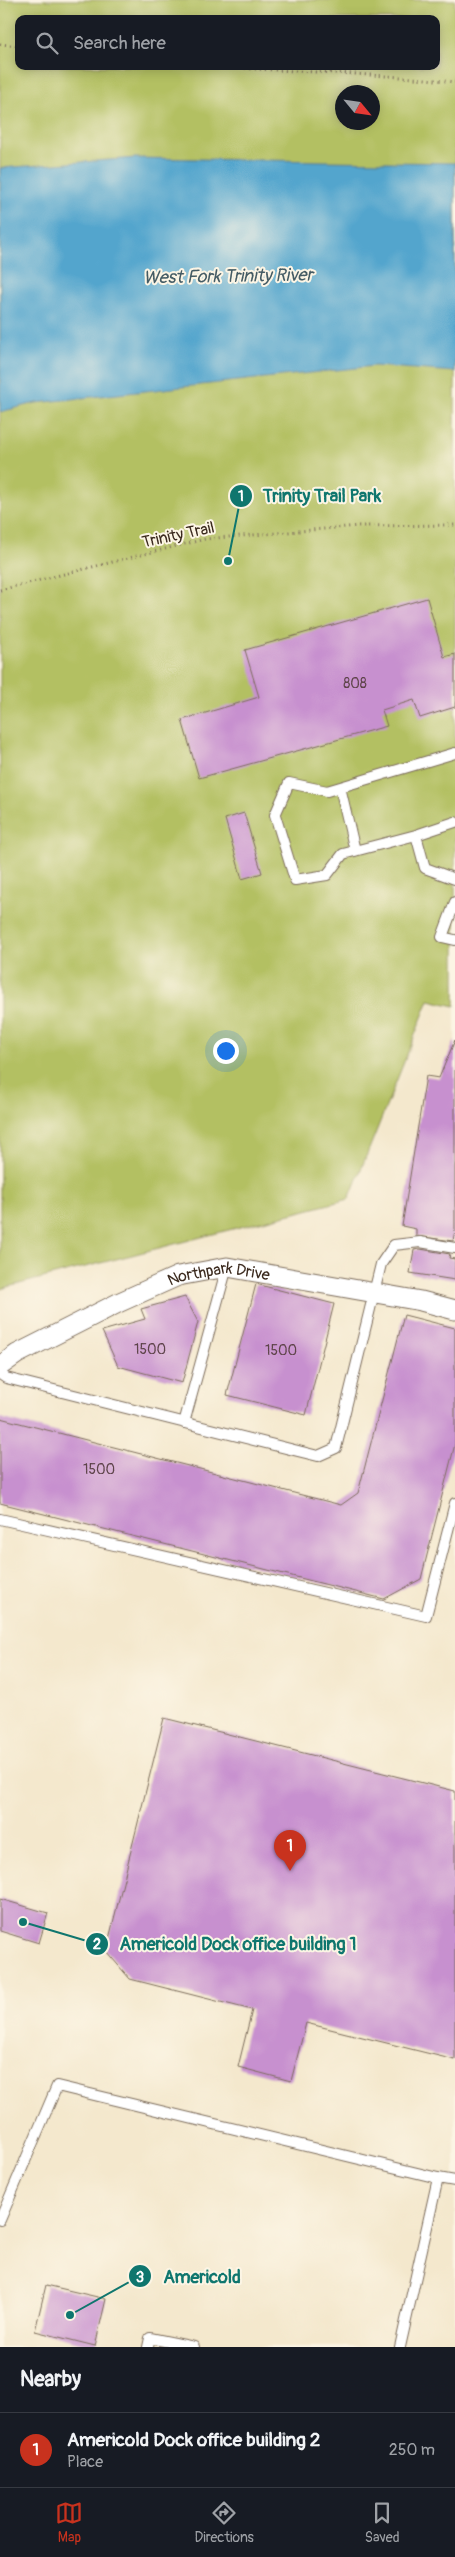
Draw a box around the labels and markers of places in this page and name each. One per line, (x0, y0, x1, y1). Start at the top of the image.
callout: Trinity Trail Park (228, 479, 391, 512)
pin: 1 (274, 1830, 306, 1871)
callout: Americold Dock office building 1 (85, 1928, 367, 1961)
callout: Americold (128, 2260, 251, 2293)

